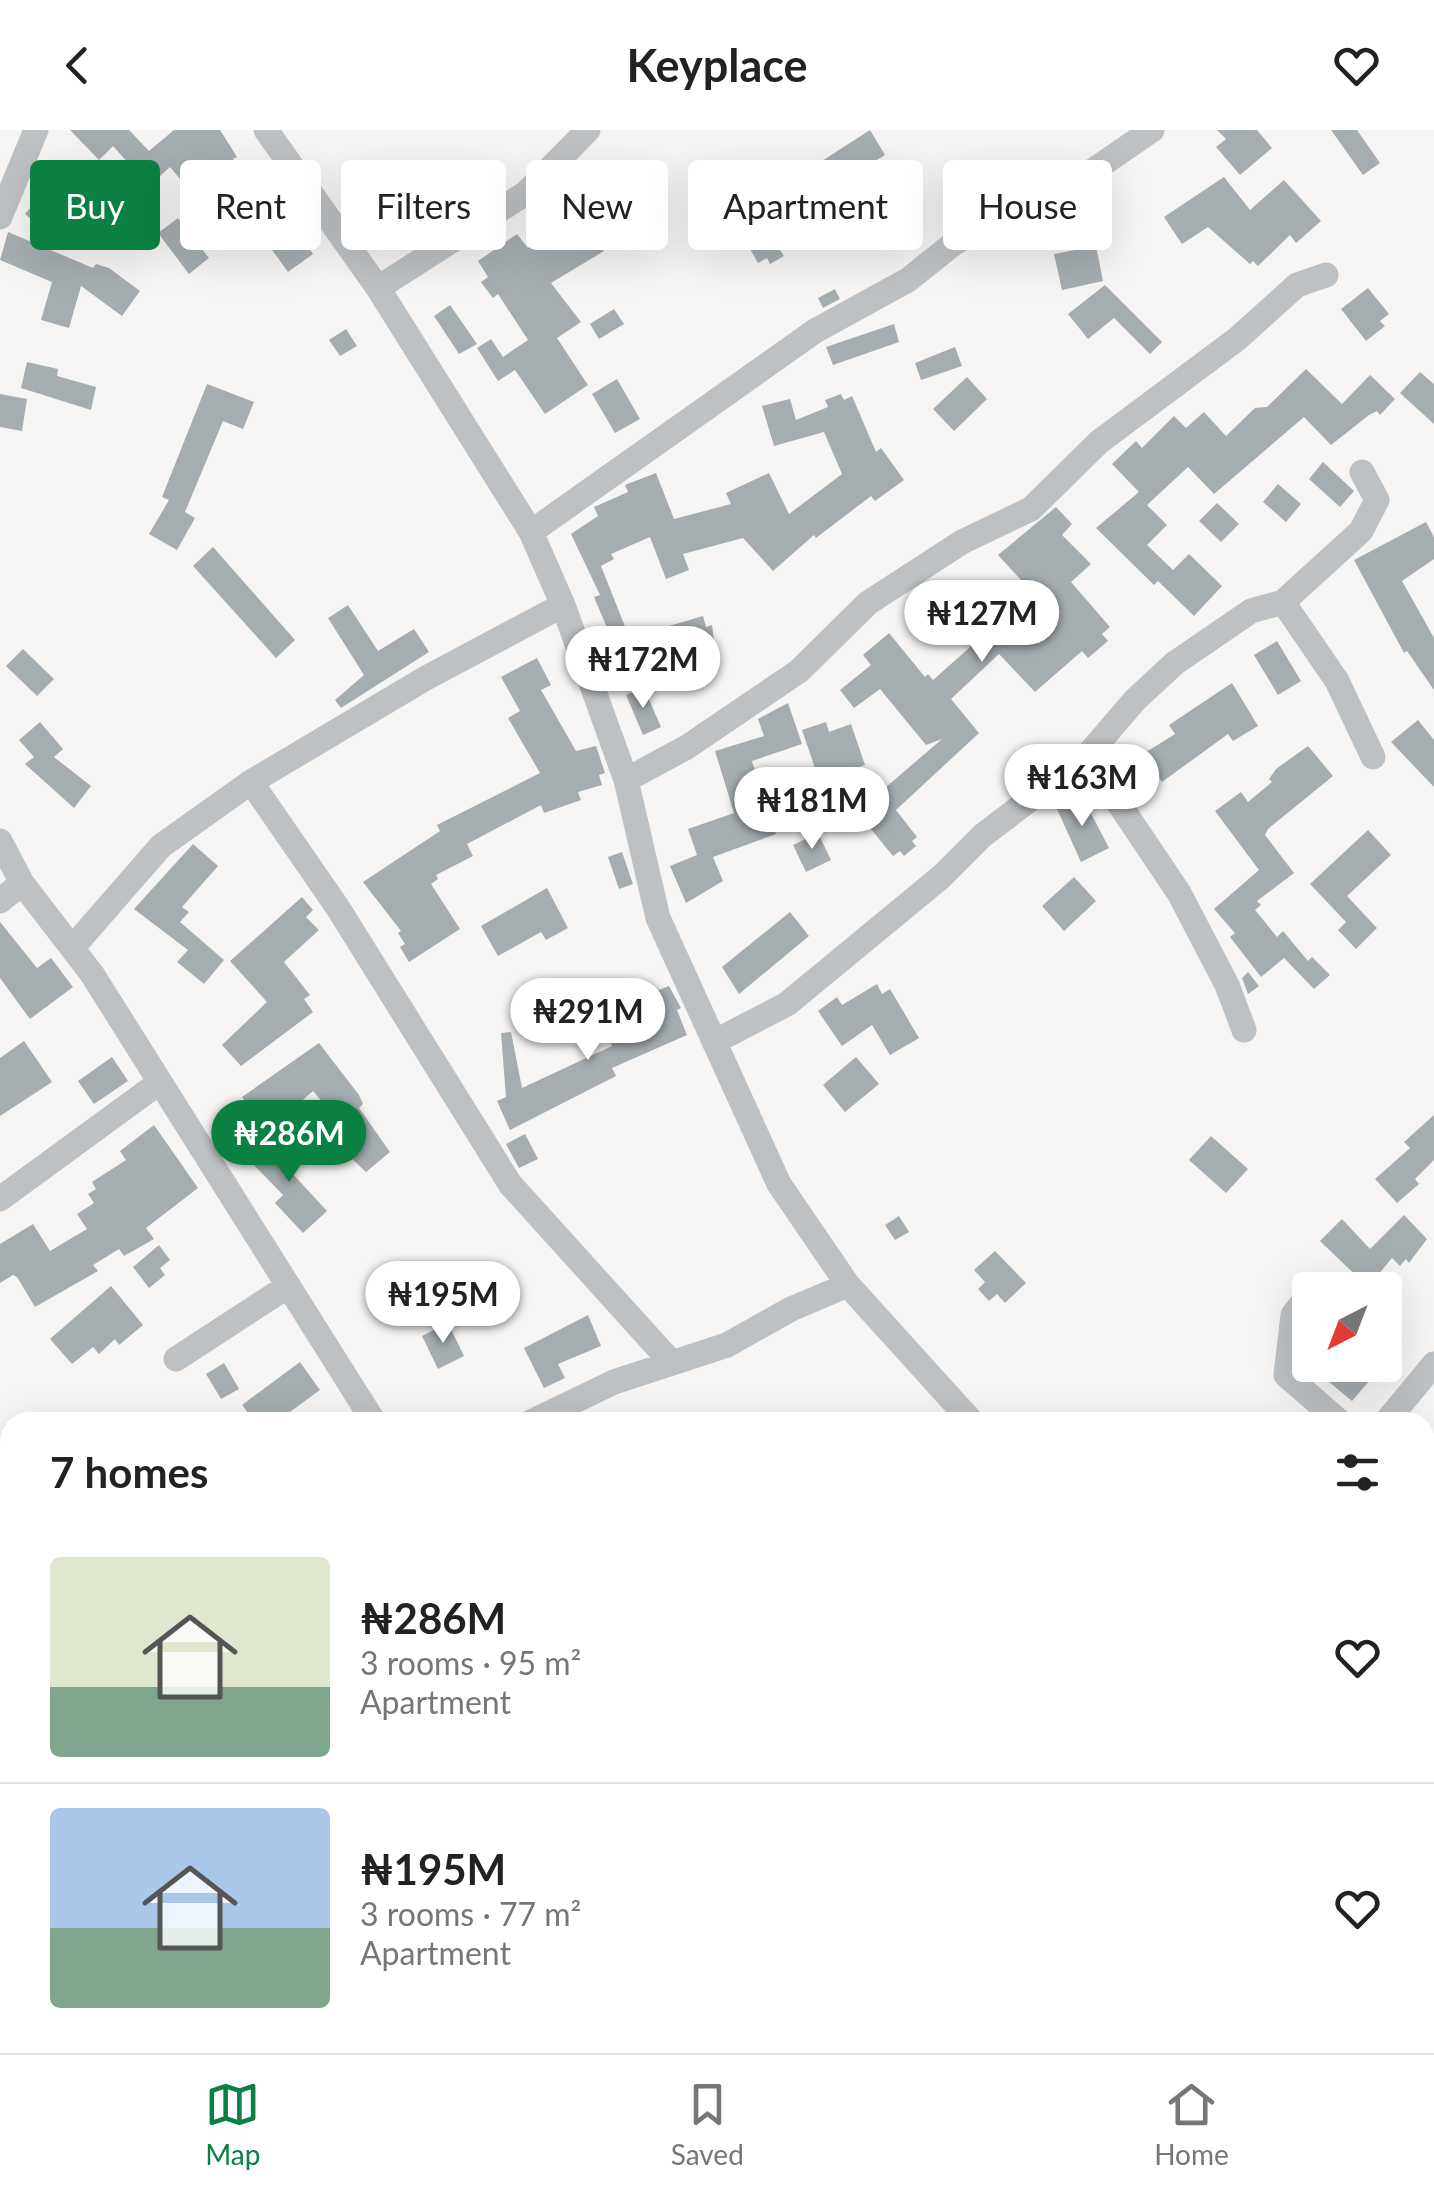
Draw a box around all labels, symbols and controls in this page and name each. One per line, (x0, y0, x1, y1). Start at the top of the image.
icon: back (50, 38, 105, 93)
text: Keyplace (626, 38, 808, 92)
icon: heart (1329, 38, 1384, 93)
chip: Buy (30, 160, 160, 250)
chip: Rent (180, 160, 321, 250)
chip: Filters (341, 160, 506, 250)
chip: New (526, 160, 668, 250)
chip: Apartment (688, 160, 923, 250)
chip: House (943, 160, 1112, 250)
pin: ₦127M (912, 580, 1052, 665)
text: ₦127M (926, 593, 1038, 632)
pin: ₦172M (573, 626, 713, 711)
text: ₦172M (587, 639, 699, 678)
pin: ₦163M (1012, 744, 1152, 829)
text: ₦163M (1026, 757, 1138, 796)
pin: ₦181M (742, 767, 882, 852)
text: ₦181M (756, 780, 868, 819)
pin: ₦291M (518, 978, 658, 1063)
text: ₦291M (532, 991, 644, 1030)
pin: ₦286M (219, 1100, 359, 1185)
text: ₦286M (233, 1113, 345, 1152)
pin: ₦195M (373, 1261, 513, 1346)
north arrow (1292, 1272, 1402, 1382)
map controls (1292, 1272, 1402, 1382)
text: ₦195M (387, 1274, 499, 1313)
icon: filters (1330, 1445, 1385, 1500)
text: 7 homes (50, 1447, 208, 1497)
text: ₦286M (360, 1593, 506, 1643)
icon: home (130, 1597, 250, 1717)
icon: heart (1330, 1630, 1385, 1685)
text: 3 rooms · 95 m² (360, 1643, 581, 1682)
text: Apartment (360, 1682, 511, 1721)
text: ₦195M (360, 1844, 506, 1894)
icon: home (130, 1848, 250, 1968)
icon: heart (1330, 1881, 1385, 1936)
text: 3 rooms · 77 m² (360, 1894, 581, 1933)
text: Apartment (360, 1933, 511, 1972)
tab: Map (205, 2077, 260, 2171)
tab: Saved (671, 2077, 744, 2171)
tab: Home (1154, 2077, 1229, 2171)

